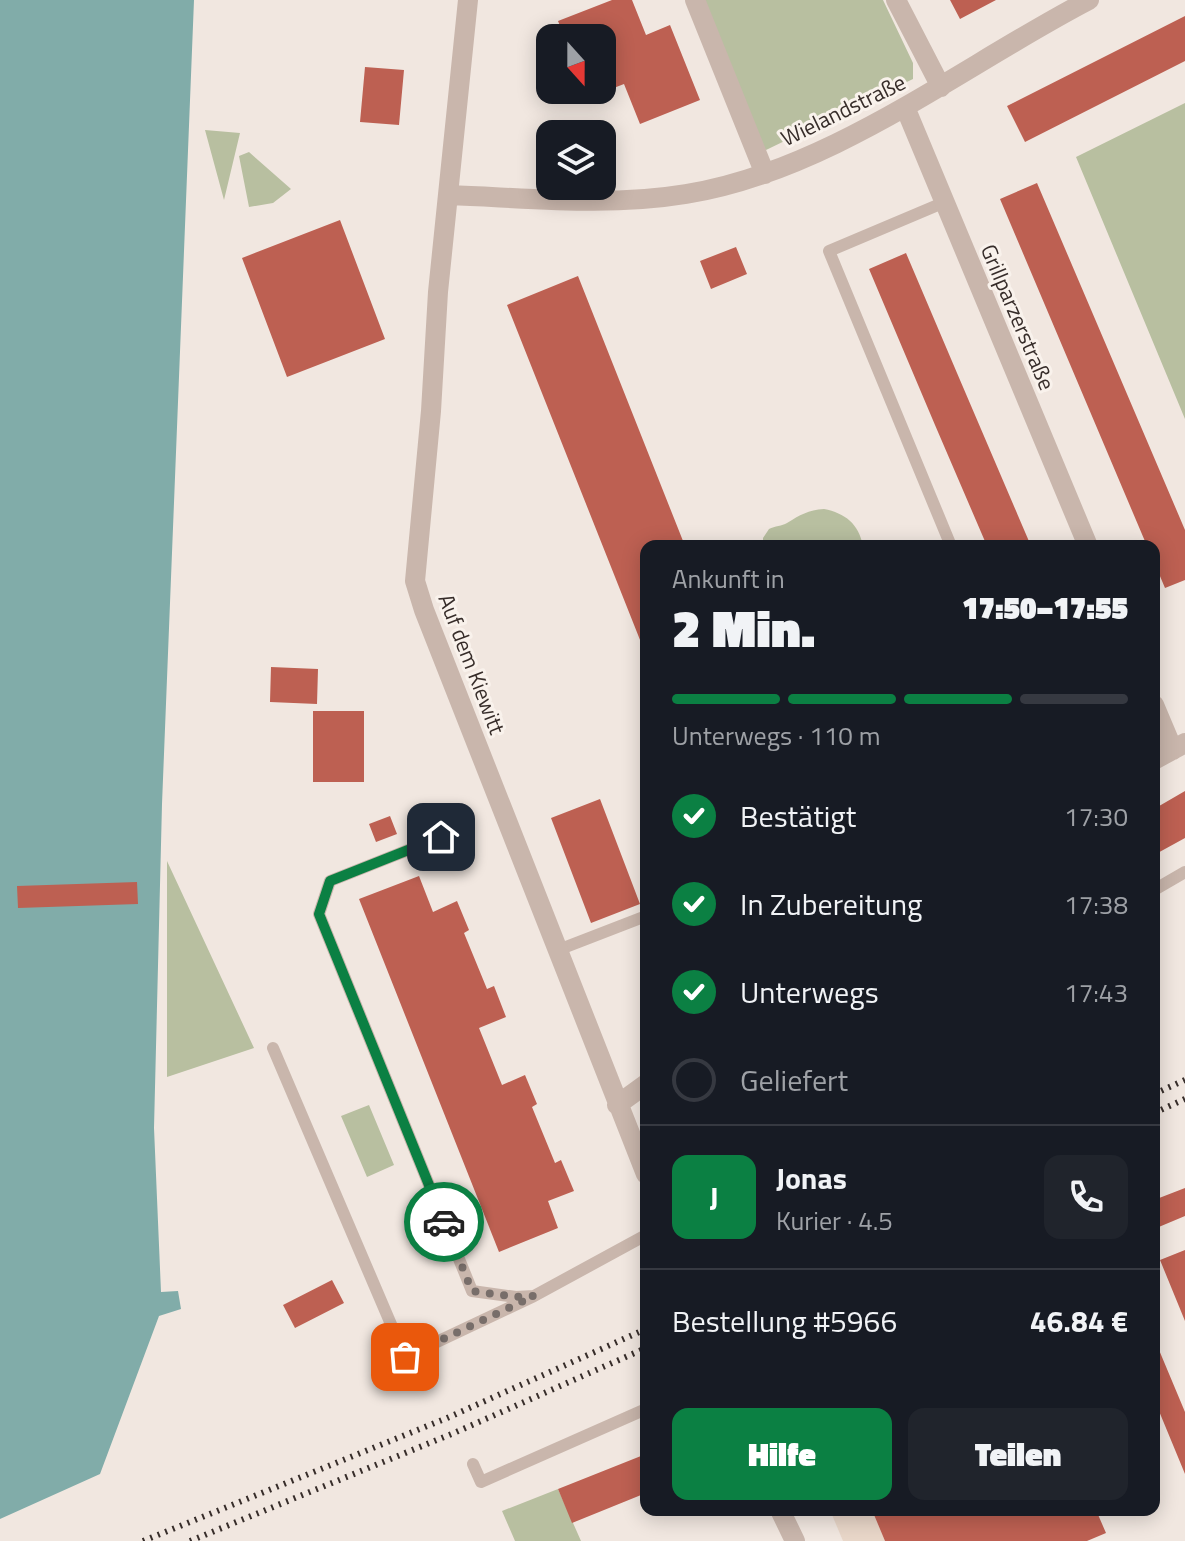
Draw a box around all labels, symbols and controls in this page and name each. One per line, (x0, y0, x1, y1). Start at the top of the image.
north arrow (536, 24, 616, 104)
map controls (536, 24, 616, 200)
street label: Wielandstraße (775, 65, 911, 155)
button: layers (536, 120, 616, 200)
street label: Grillparzerstraße (972, 239, 1064, 395)
text: Ankunft in (672, 559, 785, 598)
text: 17:50–17:55 (962, 585, 1128, 631)
text: 2 Min. (672, 588, 816, 667)
street label: Auf dem Kiewitt (430, 589, 515, 740)
text: Unterwegs · 110 m (672, 716, 880, 755)
text: Bestätigt (740, 793, 856, 839)
icon: check (672, 794, 716, 838)
text: 17:30 (1064, 797, 1128, 836)
pin (407, 803, 475, 871)
icon: home (419, 815, 463, 859)
text: In Zubereitung (740, 881, 923, 927)
icon: check (672, 882, 716, 926)
text: 17:38 (1064, 885, 1128, 924)
text: Unterwegs (740, 969, 879, 1015)
icon: check (672, 970, 716, 1014)
text: 17:43 (1064, 973, 1128, 1012)
text: Geliefert (740, 1057, 848, 1103)
text: Jonas (776, 1155, 847, 1201)
button: phone (1044, 1155, 1128, 1239)
text: J (709, 1174, 719, 1220)
courier (404, 1182, 484, 1262)
icon: car (422, 1200, 466, 1244)
text: Kurier · 4.5 (776, 1201, 893, 1240)
text: Bestellung #5966 (672, 1298, 897, 1344)
text: 46.84 € (1030, 1298, 1128, 1344)
pin (371, 1323, 439, 1391)
icon: bag (383, 1335, 427, 1379)
button: Hilfe (672, 1408, 892, 1500)
button: Teilen (908, 1408, 1128, 1500)

